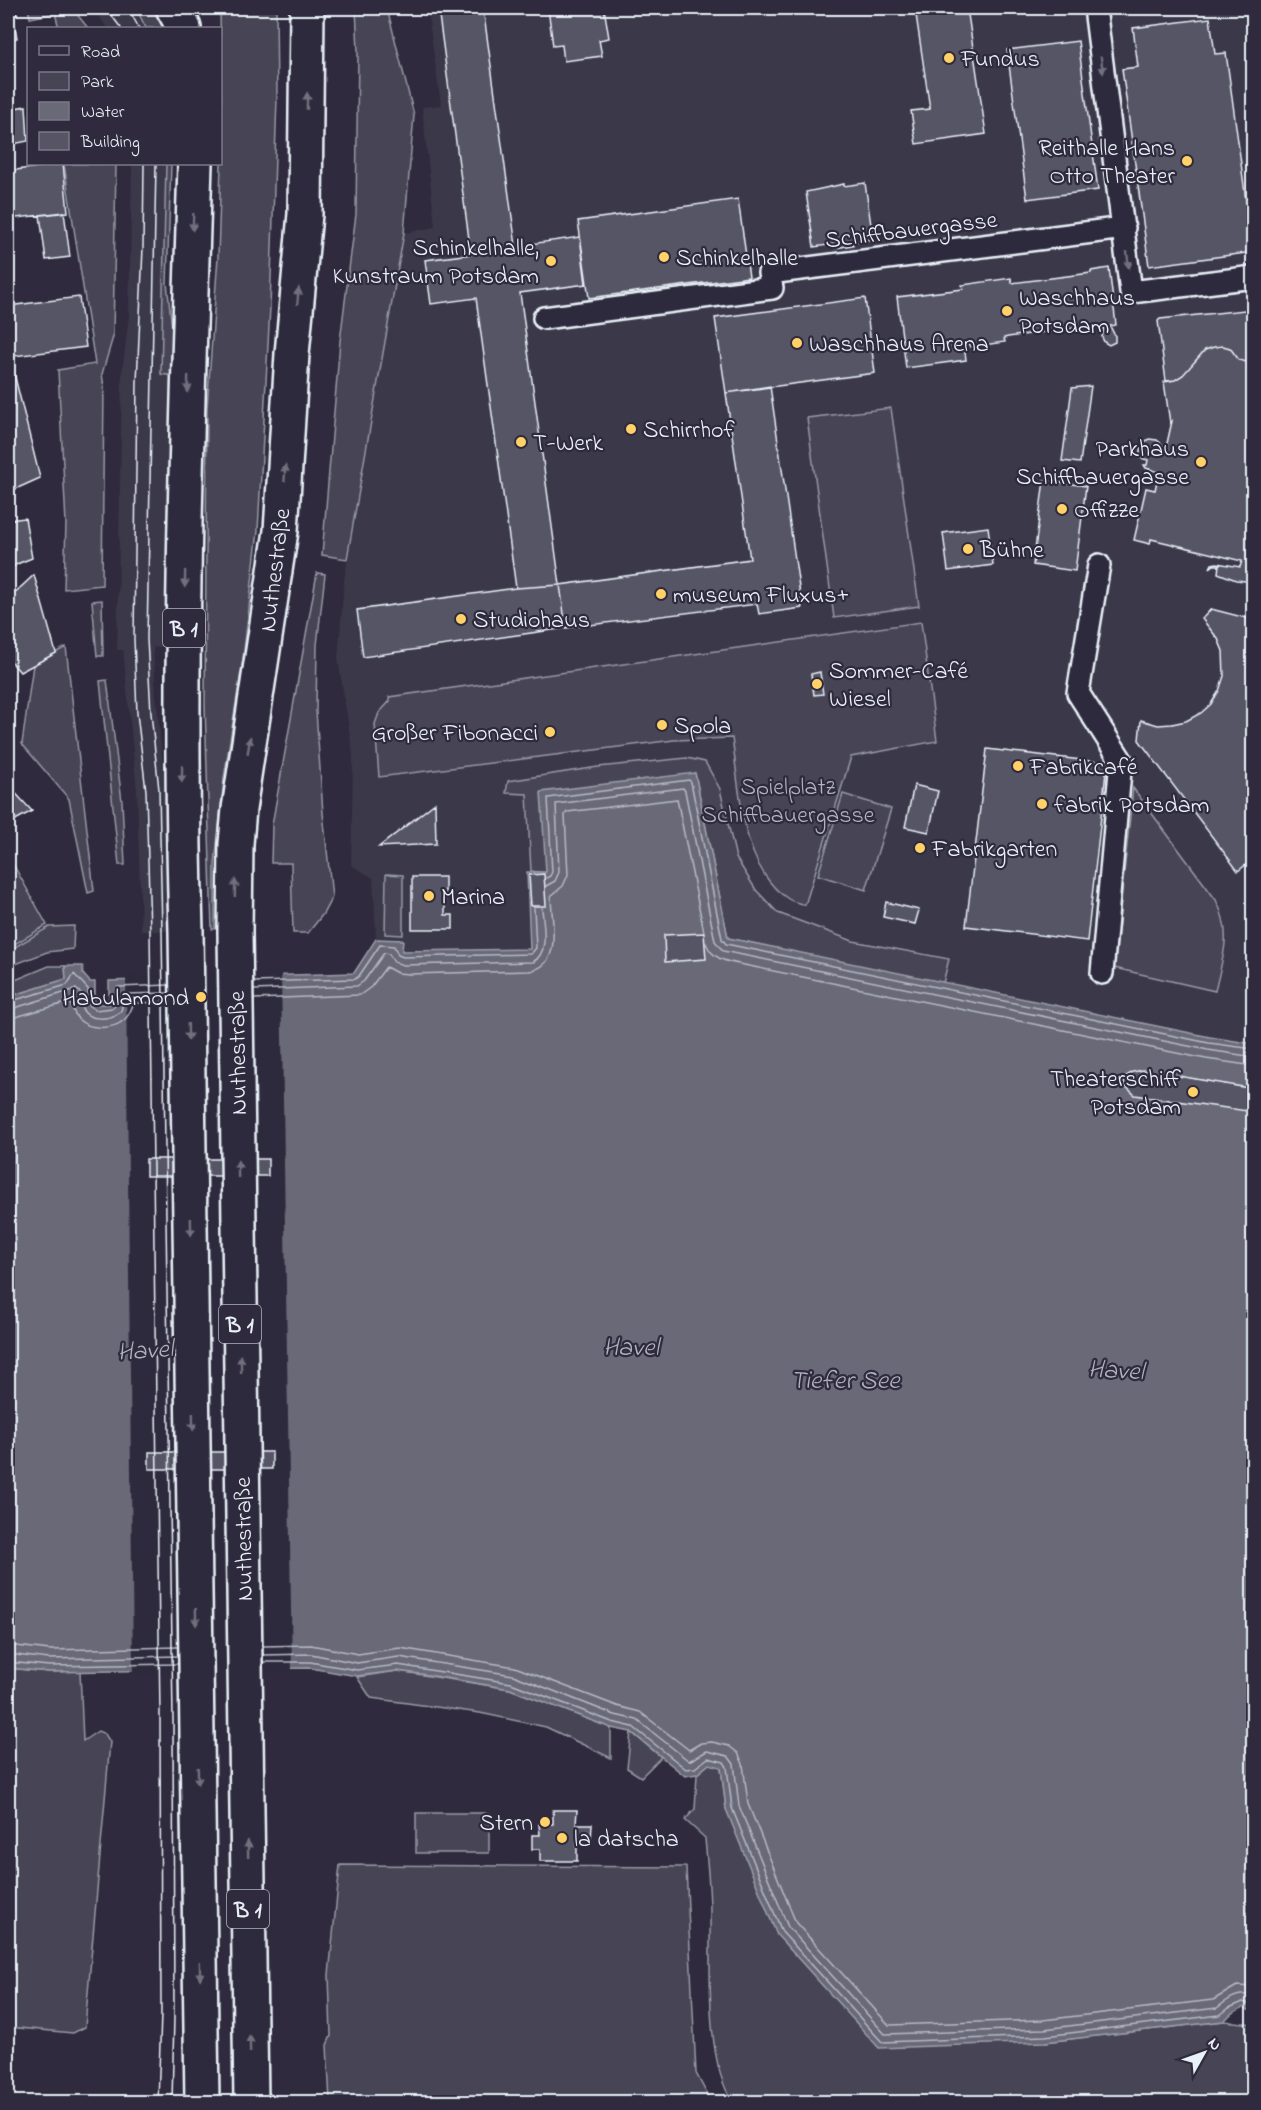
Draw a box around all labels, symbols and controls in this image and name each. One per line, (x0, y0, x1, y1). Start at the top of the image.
legend (27, 27, 222, 165)
text: Road (81, 40, 120, 66)
place label: Fundus (960, 43, 1040, 78)
marker: Fundus (942, 51, 956, 65)
one-way arrow (1098, 56, 1107, 75)
text: Park (81, 70, 114, 96)
one-way arrow (302, 92, 311, 111)
text: Water (81, 100, 125, 126)
text: Building (80, 130, 140, 157)
place label: Reithalle Hans Otto Theater (1038, 132, 1176, 195)
marker: Reithalle Hans Otto Theater (1180, 154, 1194, 168)
street label: Schiffbauergasse (823, 204, 1000, 259)
one-way arrow (188, 212, 197, 231)
place label: Schinkelhalle, Kunstraum Potsdam (333, 232, 539, 295)
place label: Schinkelhalle (676, 242, 798, 277)
marker: Schinkelhalle (657, 250, 671, 264)
one-way arrow (1123, 251, 1132, 270)
marker: Schinkelhalle, Kunstraum Potsdam (544, 254, 558, 268)
place label: Waschhaus Potsdam (1019, 282, 1135, 345)
one-way arrow (293, 286, 303, 305)
marker: Waschhaus Potsdam (1000, 304, 1014, 318)
place label: Waschhaus Arena (809, 328, 989, 363)
marker: Waschhaus Arena (790, 336, 804, 350)
one-way arrow (183, 375, 193, 394)
place label: Schirrhof (643, 414, 736, 449)
marker: Schirrhof (624, 422, 638, 436)
place label: T-Werk (533, 427, 604, 462)
place label: Parkhaus Schiffbauergasse (1016, 433, 1189, 496)
marker: T-Werk (514, 435, 528, 449)
marker: Parkhaus Schiffbauergasse (1194, 455, 1208, 469)
one-way arrow (280, 463, 289, 482)
place label: Offizze (1074, 494, 1139, 529)
marker: Offizze (1055, 502, 1069, 516)
street label: Nuthestraße (252, 506, 301, 634)
place label: Bühne (979, 534, 1044, 569)
marker: Bühne (961, 542, 975, 556)
one-way arrow (180, 570, 190, 589)
place label: museum Fluxus+ (673, 579, 849, 614)
marker: museum Fluxus+ (654, 587, 668, 601)
place label: Studiohaus (473, 604, 590, 639)
road number: B 1 (163, 609, 205, 647)
marker: Studiohaus (454, 612, 468, 626)
place label: Sommer-Café Wiesel (829, 655, 968, 718)
marker: Sommer-Café Wiesel (810, 677, 824, 691)
place label: Spola (674, 710, 731, 745)
place label: Großer Fibonacci (372, 717, 538, 752)
marker: Spola (655, 718, 669, 732)
marker: Großer Fibonacci (543, 725, 557, 739)
one-way arrow (245, 735, 254, 754)
place label: Fabrikcafé (1029, 751, 1138, 786)
marker: Fabrikcafé (1011, 759, 1025, 773)
one-way arrow (177, 765, 187, 784)
park label: Spielplatz Schiffbauergasse (701, 771, 875, 834)
place label: fabrik Potsdam (1054, 789, 1209, 824)
marker: fabrik Potsdam (1035, 797, 1049, 811)
place label: Fabrikgarten (931, 833, 1057, 868)
marker: Fabrikgarten (913, 841, 927, 855)
one-way arrow (230, 878, 240, 897)
place label: Marina (441, 881, 505, 916)
marker: Marina (422, 889, 436, 903)
place label: Habulamond (62, 982, 190, 1017)
marker: Habulamond (194, 990, 208, 1004)
street label: Nuthestraße (221, 990, 258, 1115)
one-way arrow (183, 1022, 193, 1041)
place label: Theaterschiff Potsdam (1050, 1063, 1182, 1126)
marker: Theaterschiff Potsdam (1186, 1085, 1200, 1099)
one-way arrow (233, 1159, 243, 1178)
one-way arrow (186, 1217, 195, 1236)
road number: B 1 (219, 1305, 261, 1343)
water label: Havel (603, 1330, 662, 1368)
water label: Havel (116, 1331, 177, 1373)
water label: Havel (1087, 1352, 1147, 1393)
one-way arrow (236, 1354, 246, 1373)
water label: Tiefer See (790, 1363, 901, 1401)
one-way arrow (188, 1412, 198, 1431)
street label: Nuthestraße (227, 1476, 264, 1601)
one-way arrow (191, 1607, 201, 1626)
one-way arrow (193, 1767, 203, 1786)
place label: Stern (480, 1807, 533, 1842)
marker: Stern (538, 1815, 552, 1829)
place label: la datscha (574, 1823, 679, 1858)
marker: la datscha (555, 1831, 569, 1845)
one-way arrow (243, 1840, 252, 1859)
road number: B 1 (227, 1890, 269, 1928)
one-way arrow (196, 1962, 205, 1981)
north arrow (1174, 2023, 1234, 2083)
text: N (1201, 2033, 1227, 2057)
one-way arrow (245, 2035, 255, 2054)

